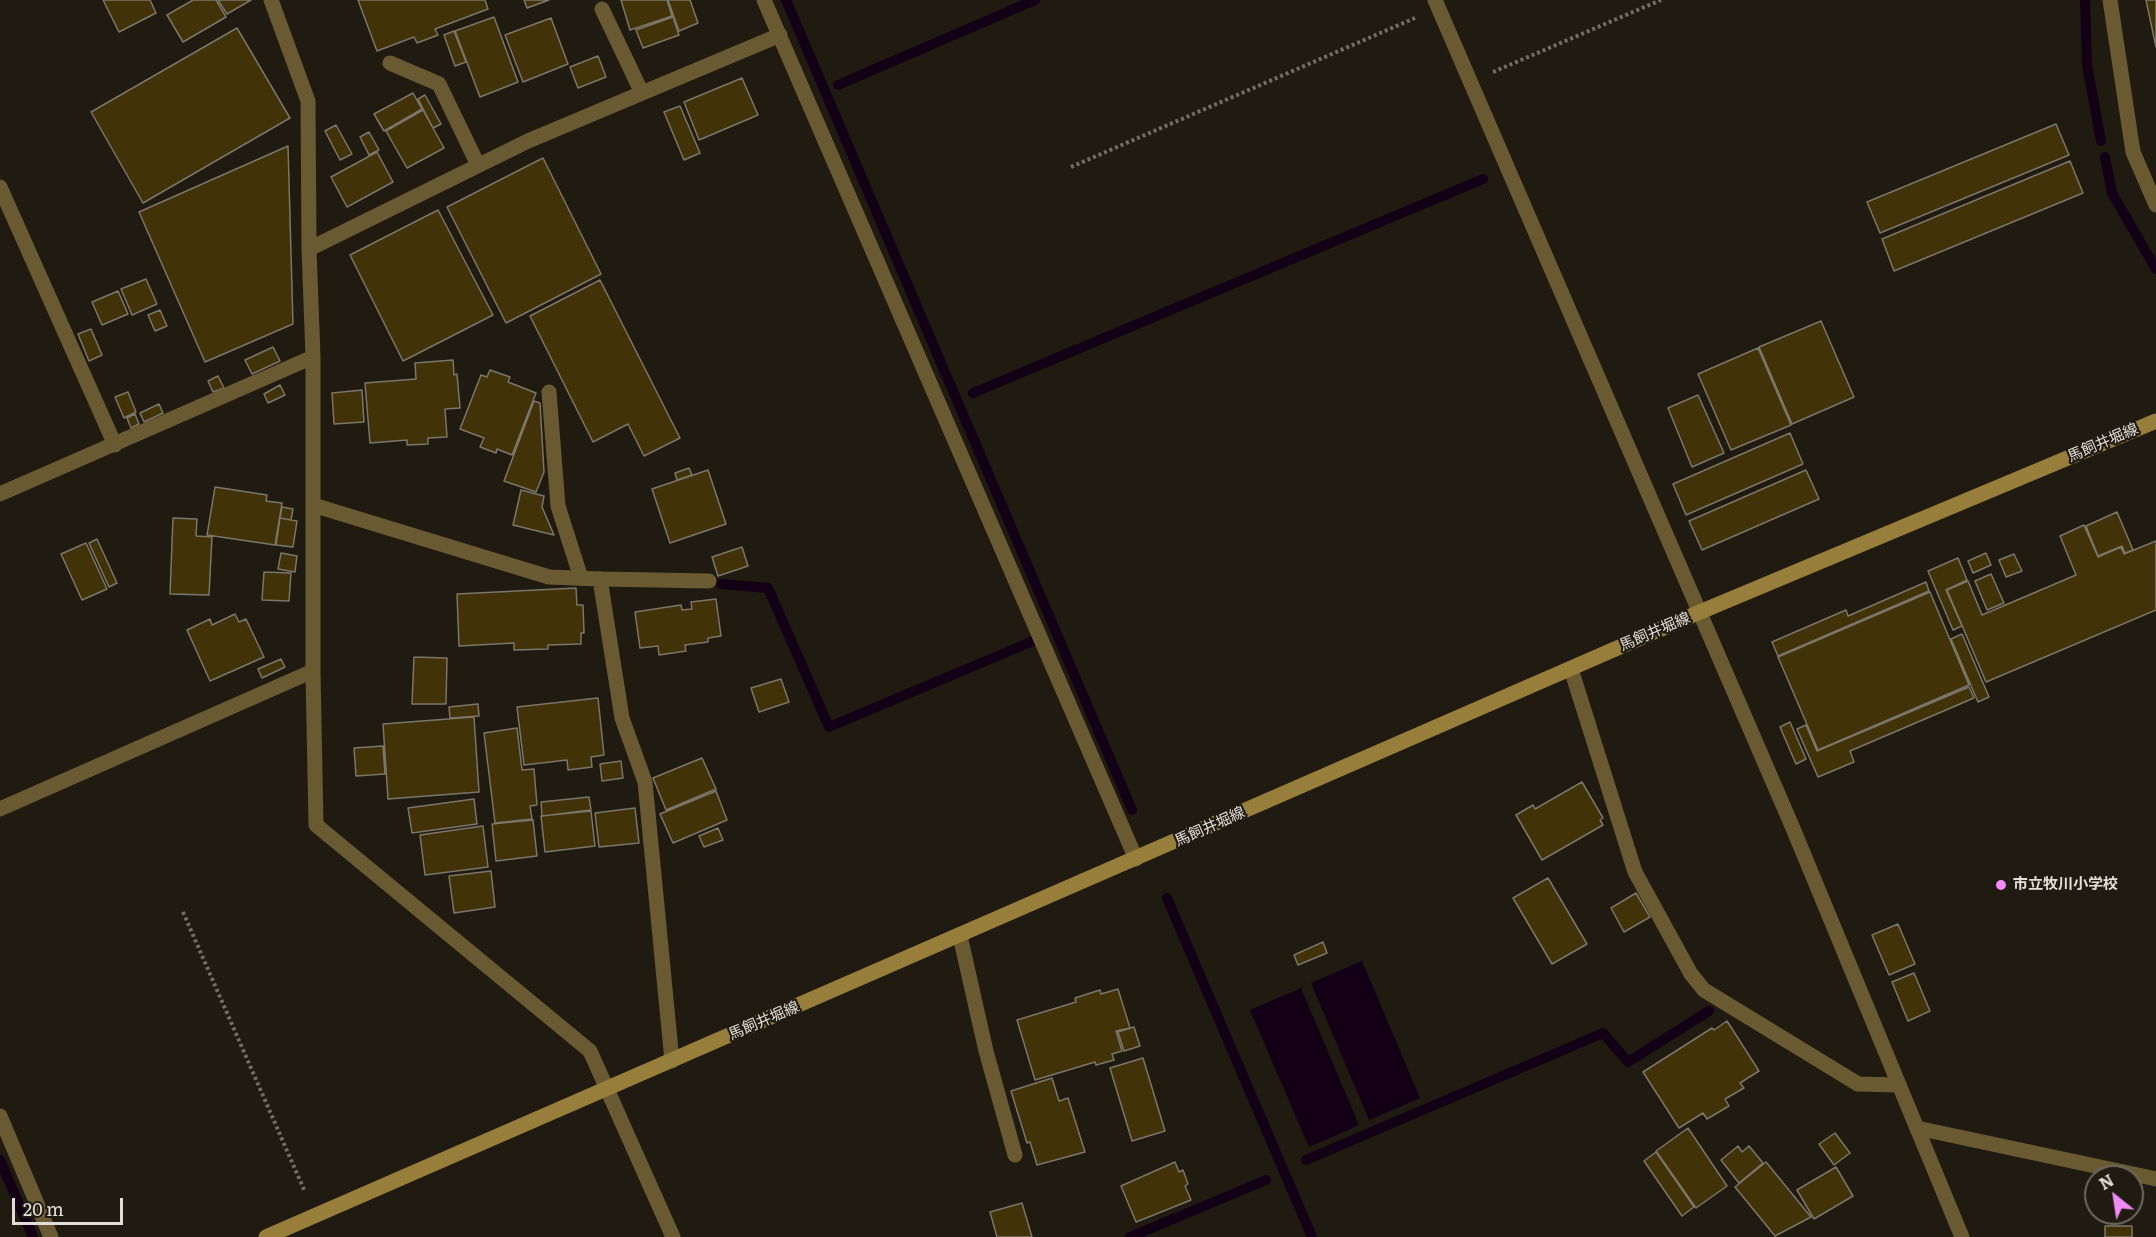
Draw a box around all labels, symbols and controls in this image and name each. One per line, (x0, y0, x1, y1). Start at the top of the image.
street label: 馬飼井堀線 (2065, 420, 2141, 466)
street label: 馬飼井堀線 (1617, 609, 1693, 655)
street label: 馬飼井堀線 (1172, 804, 1248, 850)
place label: 市立牧川小学校 (2013, 876, 2118, 894)
marker: 市立牧川小学校 (1994, 878, 2008, 892)
street label: 馬飼井堀線 (726, 998, 802, 1044)
north arrow (2084, 1165, 2144, 1225)
text: N (2094, 1167, 2118, 1195)
scale bar (15, 1186, 126, 1224)
text: 20 m (23, 1195, 64, 1222)

